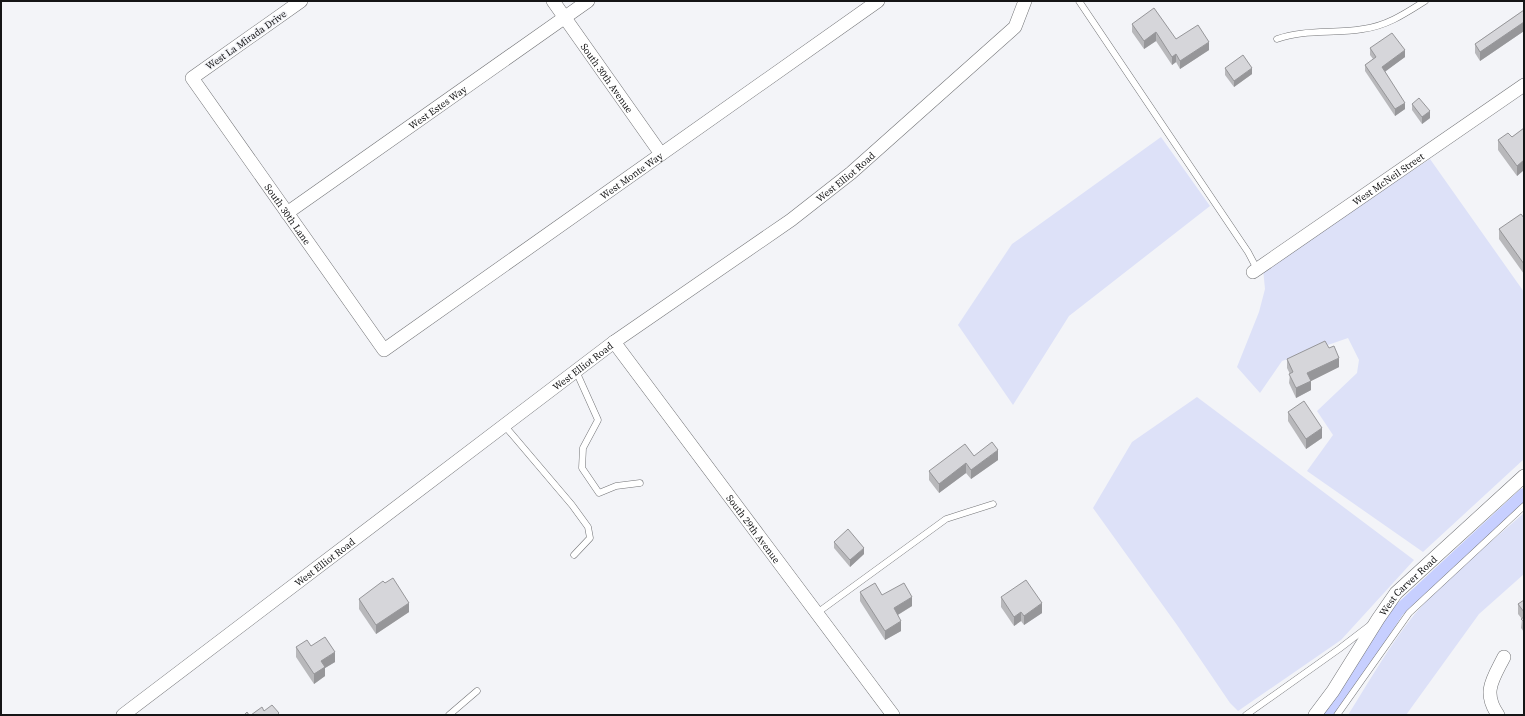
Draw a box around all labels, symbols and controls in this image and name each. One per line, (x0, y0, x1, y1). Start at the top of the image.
street label: West La Mirada Drive (203, 7, 289, 73)
street label: South 30th Avenue (578, 40, 636, 115)
street label: West Estes Way (406, 82, 470, 132)
street label: West Monte Way (597, 148, 666, 202)
street label: West Elliot Road (813, 148, 878, 205)
street label: West McNeil Street (1350, 149, 1427, 208)
street label: South 30th Lane (262, 181, 314, 247)
street label: West Elliot Road (550, 339, 616, 393)
street label: South 29th Avenue (724, 492, 783, 565)
street label: West Elliot Road (292, 535, 358, 589)
street label: West Carver Road (1376, 552, 1440, 618)

